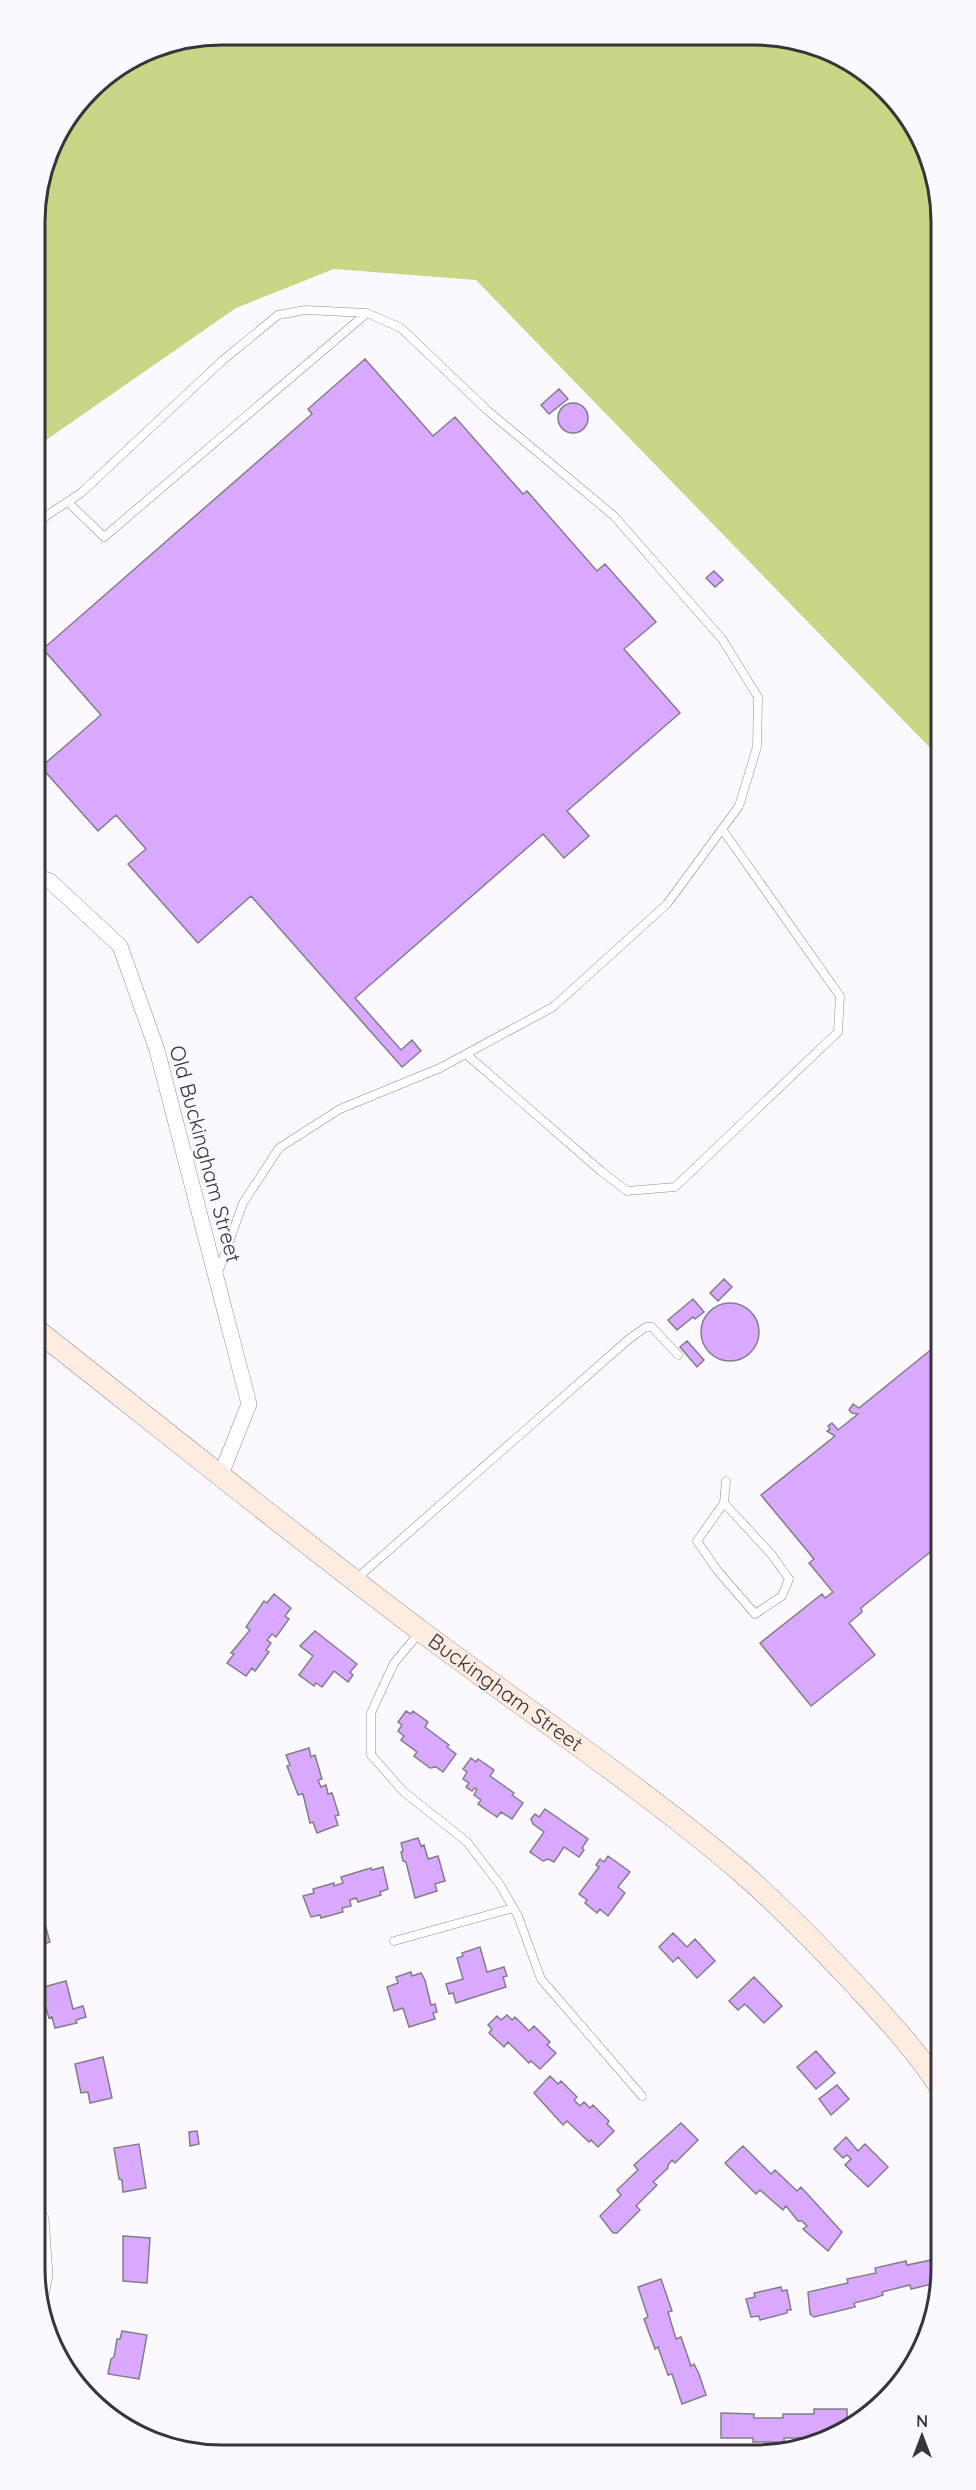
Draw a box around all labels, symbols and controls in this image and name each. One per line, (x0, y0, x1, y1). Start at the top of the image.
street label: Old Buckingham Street (164, 1042, 247, 1265)
street label: Buckingham Street (424, 1627, 588, 1757)
north arrow (892, 2406, 952, 2466)
text: N (916, 2411, 928, 2431)

